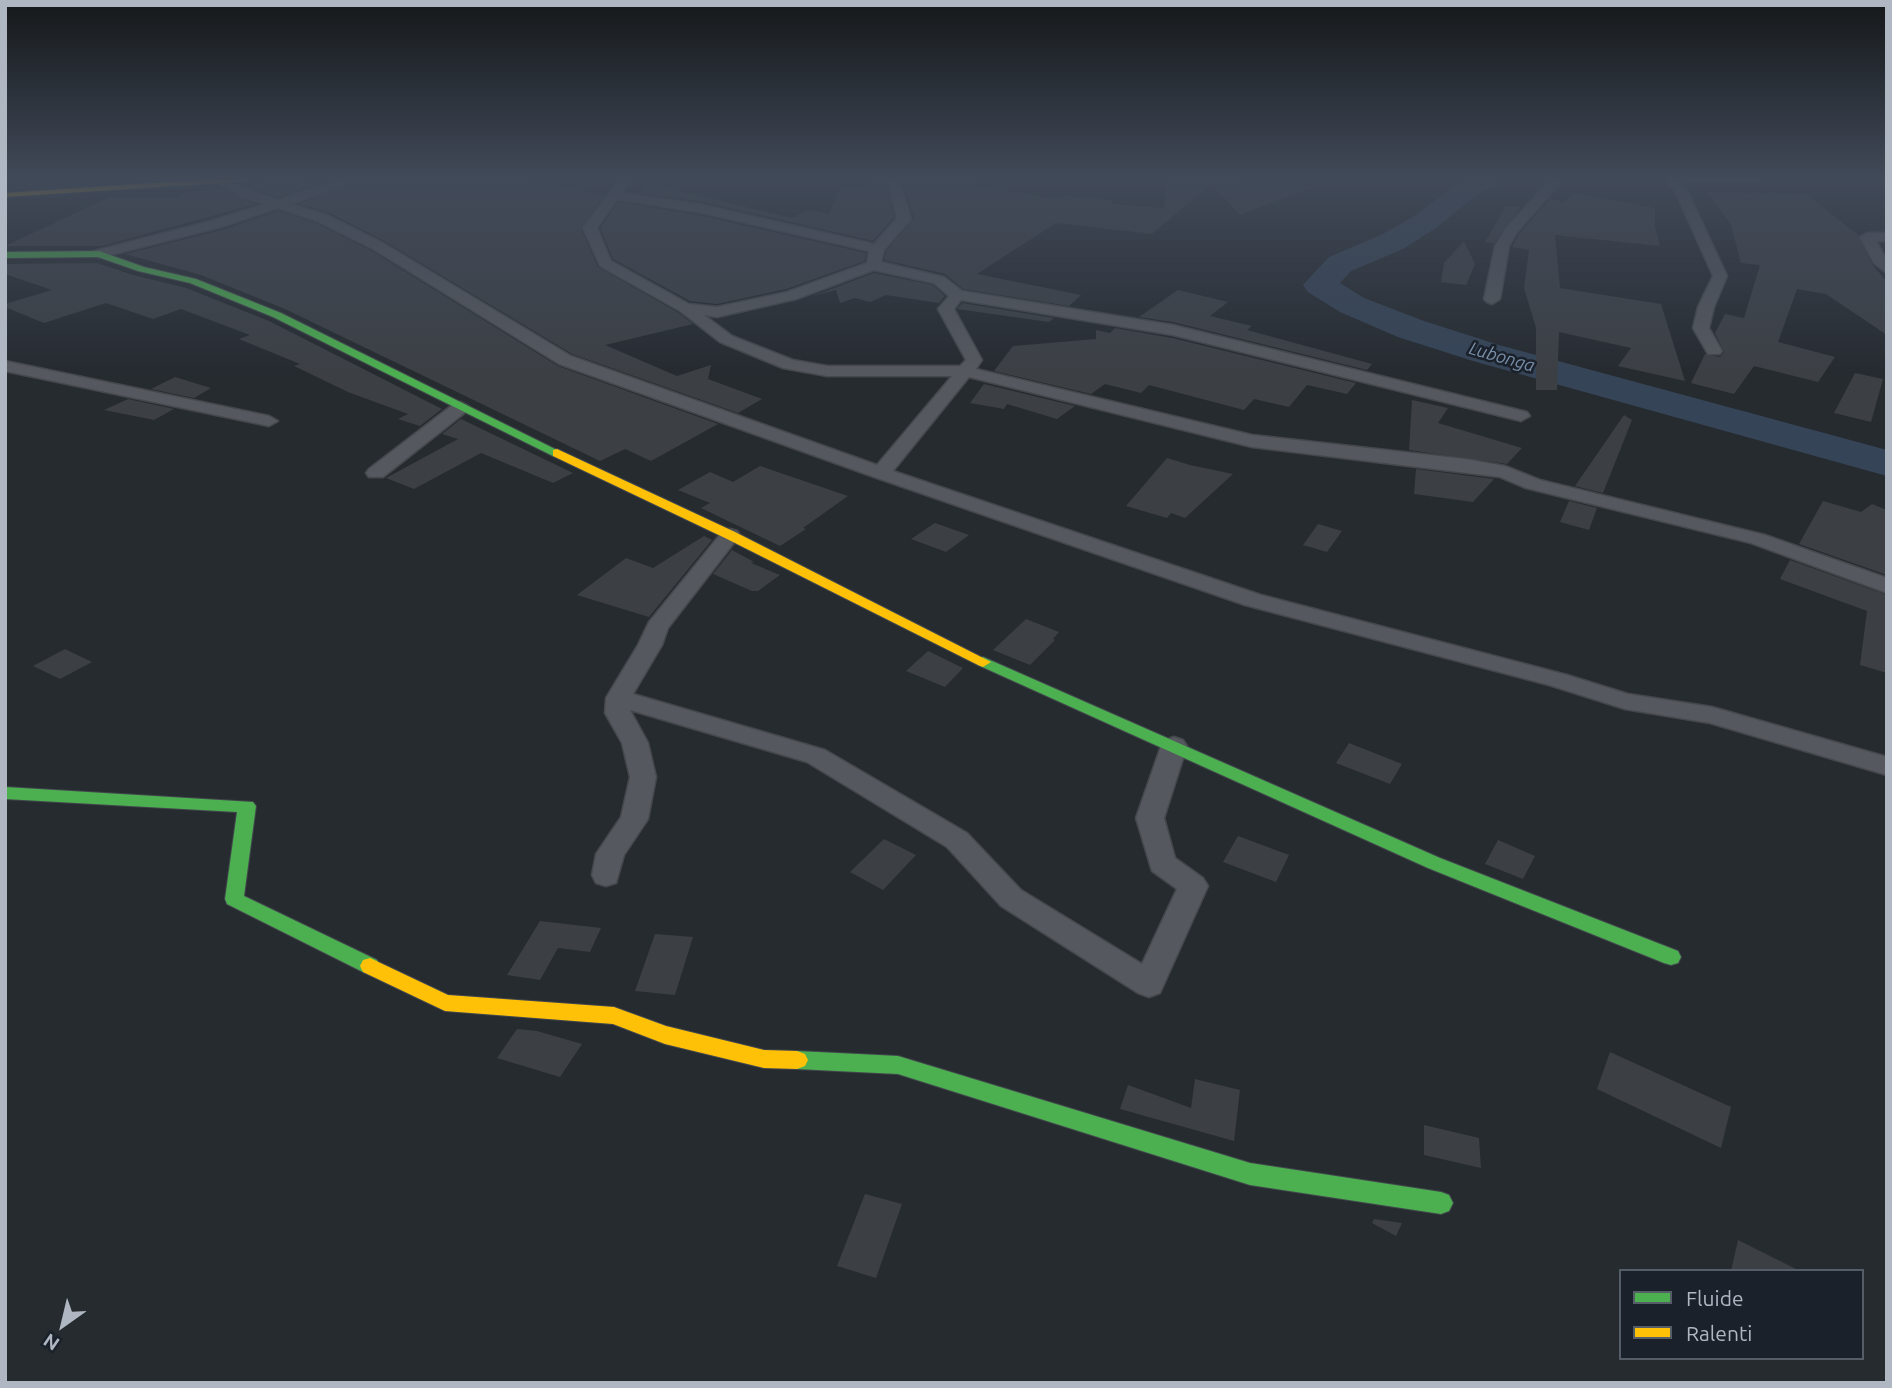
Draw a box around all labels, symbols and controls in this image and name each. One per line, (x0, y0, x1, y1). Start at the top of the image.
water label: Lubonga (1467, 337, 1537, 377)
legend (1619, 1269, 1864, 1360)
text: Fluide (1686, 1286, 1744, 1310)
north arrow (28, 1290, 98, 1360)
text: Ralenti (1686, 1321, 1752, 1345)
text: N (39, 1329, 63, 1355)

